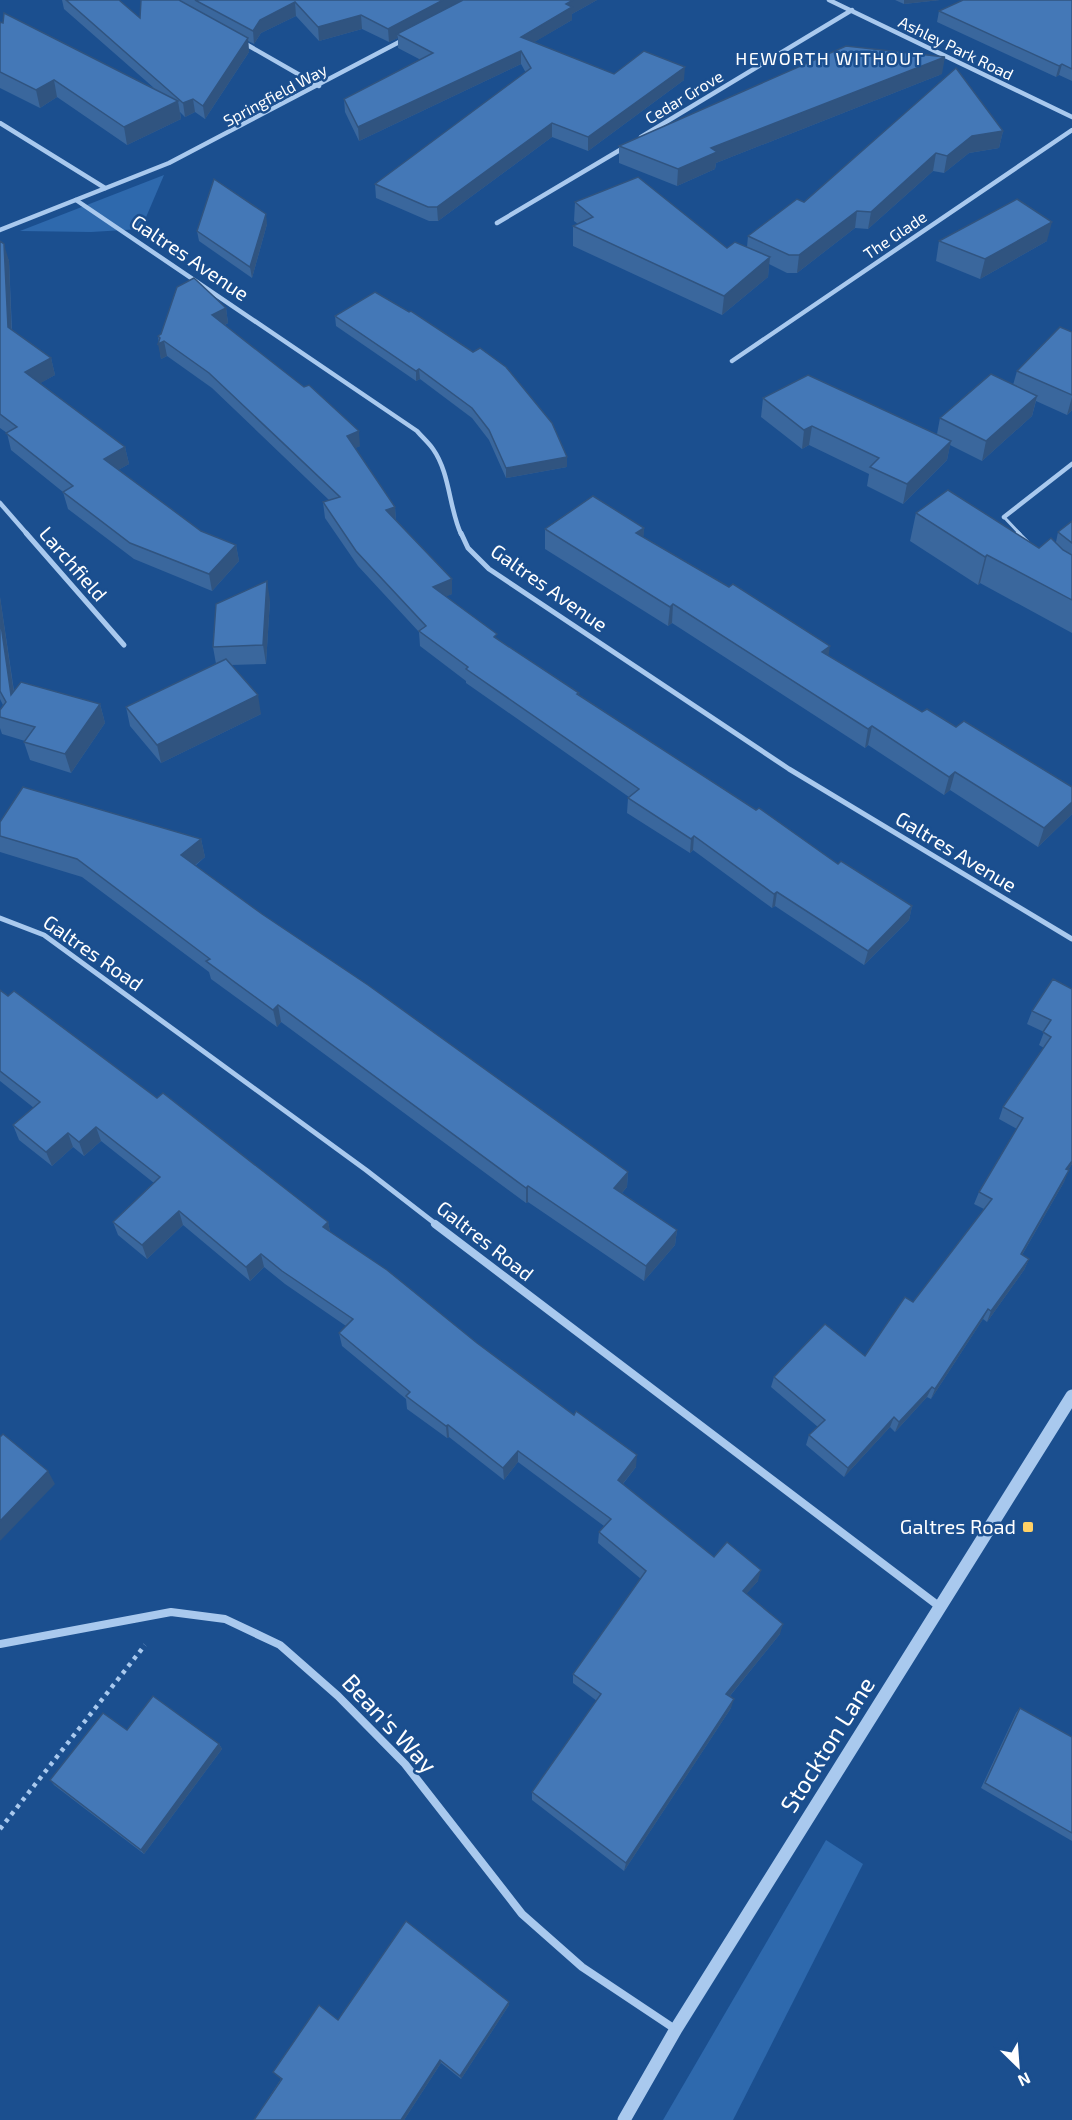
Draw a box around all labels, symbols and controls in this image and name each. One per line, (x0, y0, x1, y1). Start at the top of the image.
street label: Ashley Park Road (896, 12, 1017, 84)
district label: HEWORTH WITHOUT (735, 47, 925, 69)
street label: Springfield Way (220, 59, 330, 130)
street label: Cedar Grove (641, 66, 726, 127)
street label: The Glade (860, 207, 930, 263)
street label: Galtres Avenue (127, 209, 254, 305)
street label: Larchfield (35, 521, 113, 605)
street label: Galtres Avenue (487, 538, 612, 636)
street label: Galtres Avenue (892, 806, 1021, 897)
street label: Galtres Road (39, 909, 148, 995)
street label: Galtres Road (432, 1195, 539, 1285)
place label: Galtres Road (900, 1514, 1016, 1538)
marker: Galtres Road (1021, 1520, 1035, 1534)
street label: Bean's Way (337, 1667, 444, 1779)
street label: Stockton Lane (774, 1671, 880, 1817)
north arrow (988, 2036, 1048, 2096)
text: N (1015, 2069, 1034, 2091)

